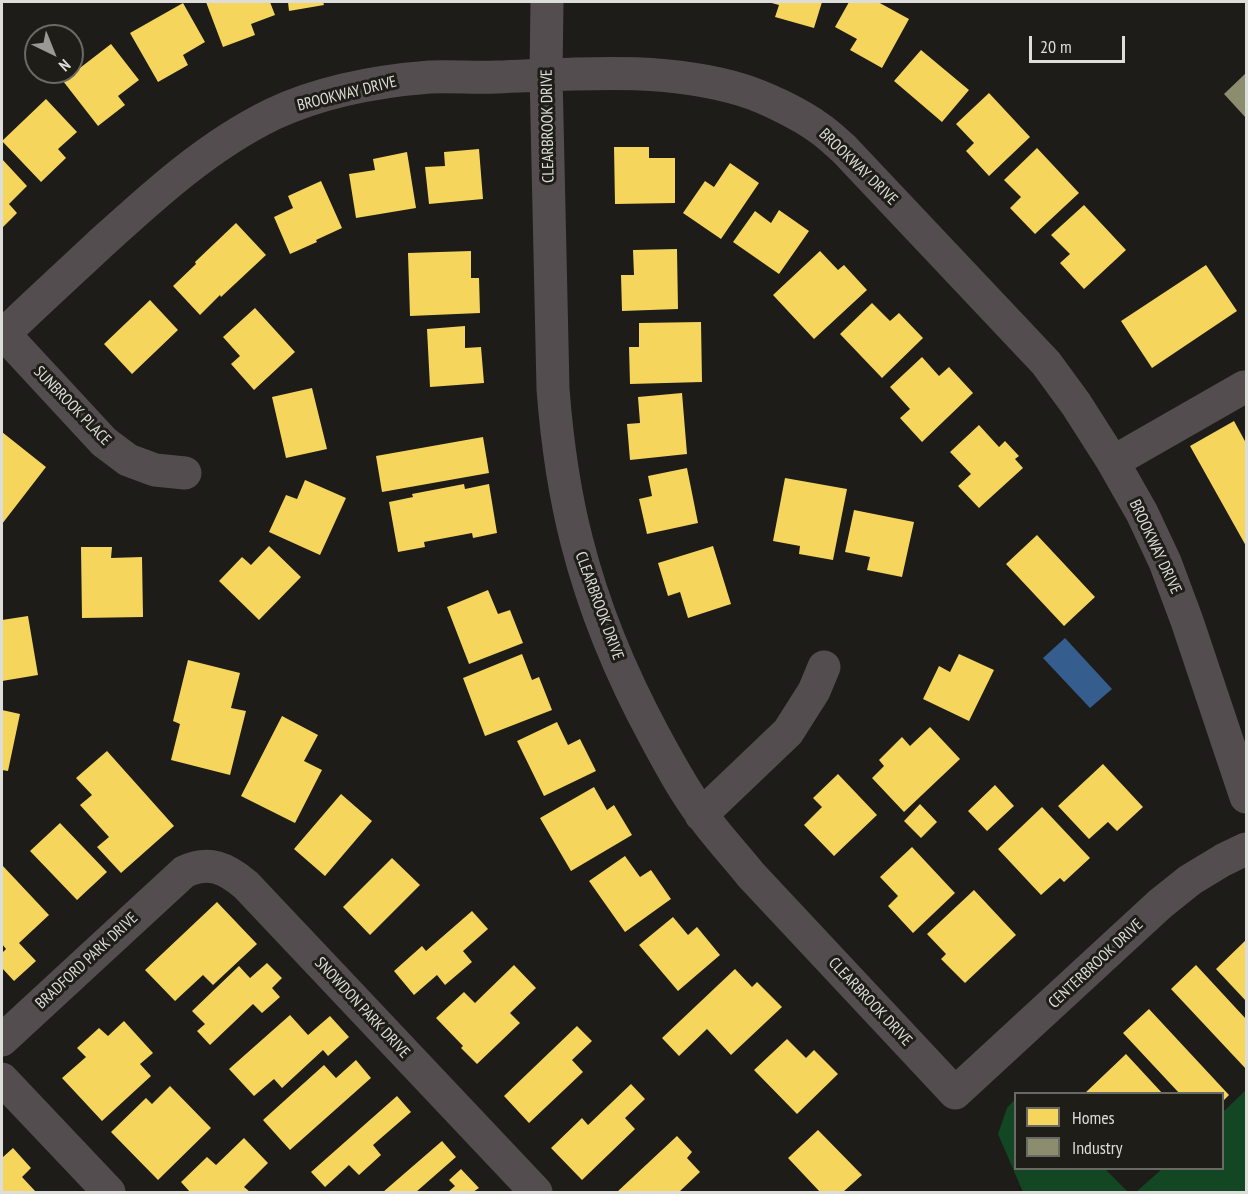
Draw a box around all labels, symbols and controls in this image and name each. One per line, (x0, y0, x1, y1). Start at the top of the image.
north arrow (24, 24, 84, 84)
scale bar (1032, 24, 1128, 62)
text: 20 m (1040, 35, 1072, 58)
text: N (55, 55, 75, 76)
street label: CLEARBROOK DRIVE (537, 69, 559, 183)
street label: BROOKWAY DRIVE (295, 72, 399, 116)
street label: BROOKWAY DRIVE (815, 125, 901, 209)
street label: SUNBROOK PLACE (29, 362, 115, 450)
street label: BROOKWAY DRIVE (1125, 497, 1185, 597)
street label: CLEARBROOK DRIVE (571, 549, 627, 663)
street label: BRADFORD PARK DRIVE (32, 909, 142, 1013)
street label: CENTERBROOK DRIVE (1045, 915, 1147, 1013)
street label: SNOWDON PARK DRIVE (310, 954, 414, 1062)
street label: CLEARBROOK DRIVE (824, 954, 916, 1050)
legend (1014, 1092, 1224, 1170)
text: Homes (1072, 1106, 1115, 1129)
text: Industry (1072, 1136, 1122, 1159)

